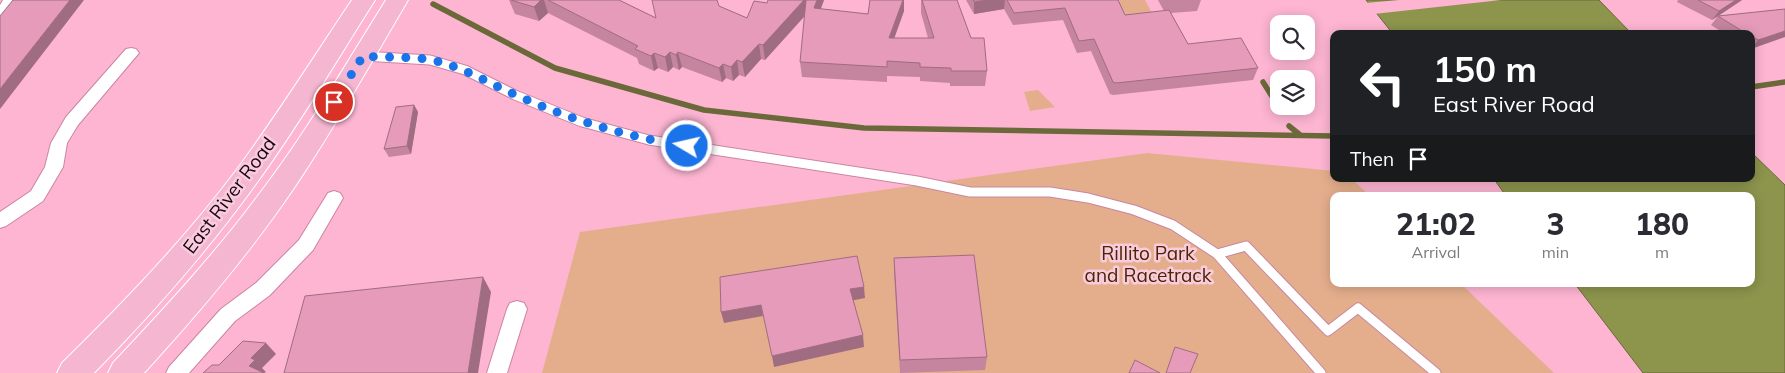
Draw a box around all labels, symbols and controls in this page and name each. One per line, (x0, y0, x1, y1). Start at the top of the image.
map controls (1270, 15, 1315, 115)
button: search (1270, 15, 1315, 60)
text: 150 m (1433, 47, 1537, 91)
icon: left (1350, 50, 1415, 115)
button: layers (1270, 70, 1315, 115)
pin (313, 81, 355, 123)
icon: arrive (320, 88, 348, 116)
text: East River Road (1433, 90, 1595, 118)
position arrow (660, 119, 712, 171)
street label: East River Road (177, 132, 281, 258)
icon: arrive (1404, 145, 1432, 173)
text: Then (1350, 147, 1394, 171)
text: 21:02 (1396, 205, 1476, 243)
text: 3 (1546, 205, 1564, 243)
text: 180 (1635, 205, 1689, 243)
park label: Rillito Park and Racetrack (1085, 241, 1212, 287)
text: Arrival (1411, 242, 1460, 262)
text: min (1542, 242, 1569, 262)
text: m (1655, 242, 1669, 262)

